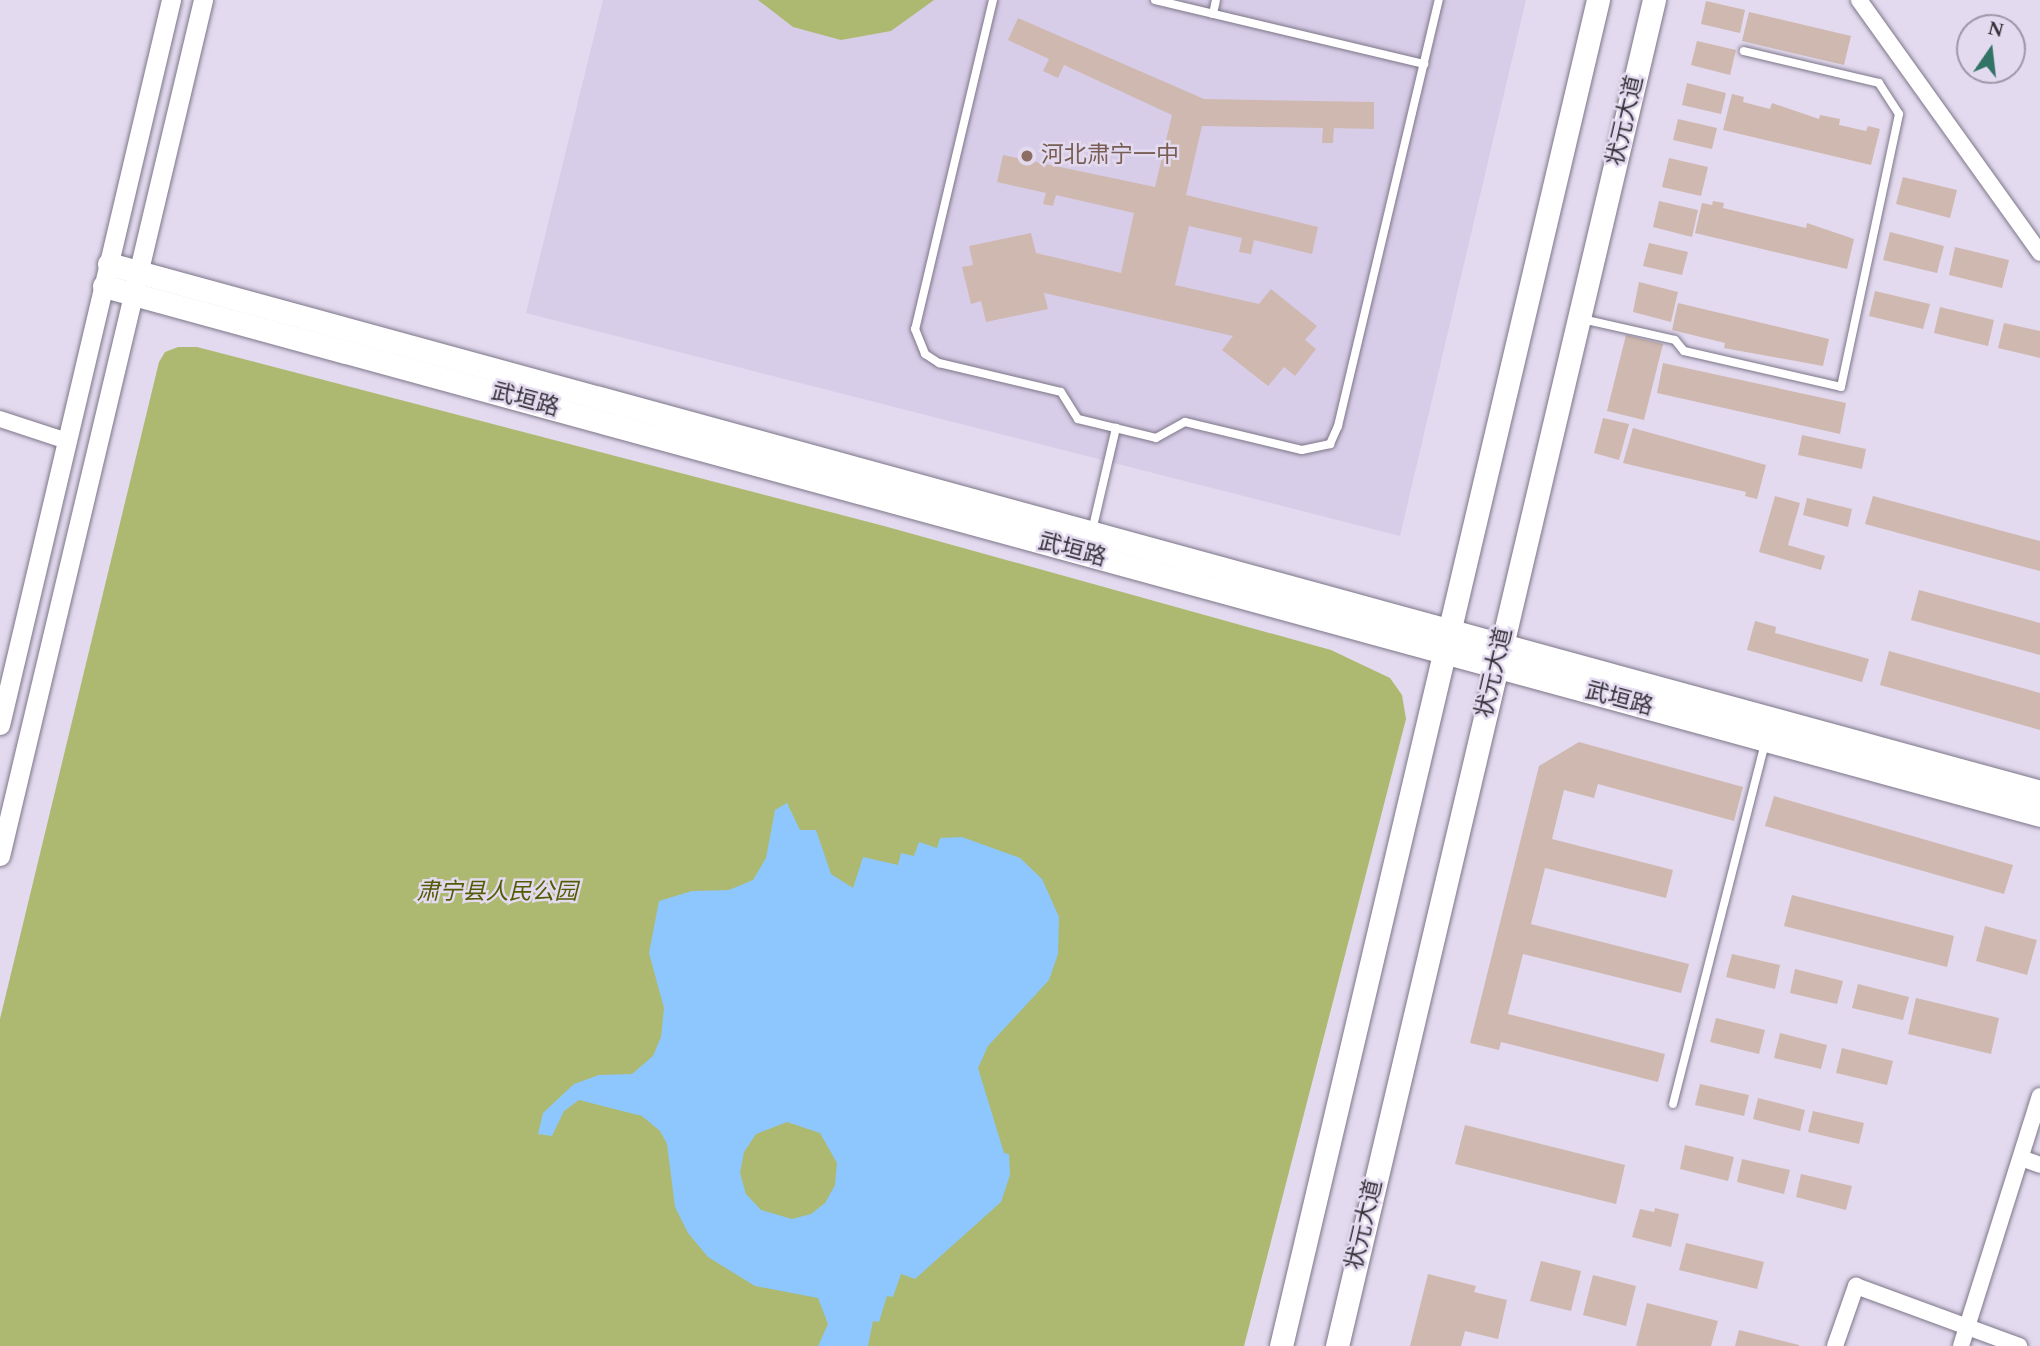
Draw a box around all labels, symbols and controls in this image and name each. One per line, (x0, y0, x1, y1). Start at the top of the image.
north arrow (1956, 14, 2026, 84)
text: N (1985, 14, 2007, 46)
street label: 状元大道 (1602, 73, 1650, 169)
place label: 河北肃宁一中 (1041, 142, 1179, 170)
marker: 河北肃宁一中 (1019, 148, 1035, 164)
street label: 武垣路 (488, 379, 562, 423)
street label: 武垣路 (1035, 529, 1109, 573)
street label: 状元大道 (1471, 625, 1519, 721)
street label: 武垣路 (1582, 678, 1656, 722)
park label: 肃宁县人民公园 (417, 879, 577, 907)
street label: 状元大道 (1341, 1177, 1389, 1273)

